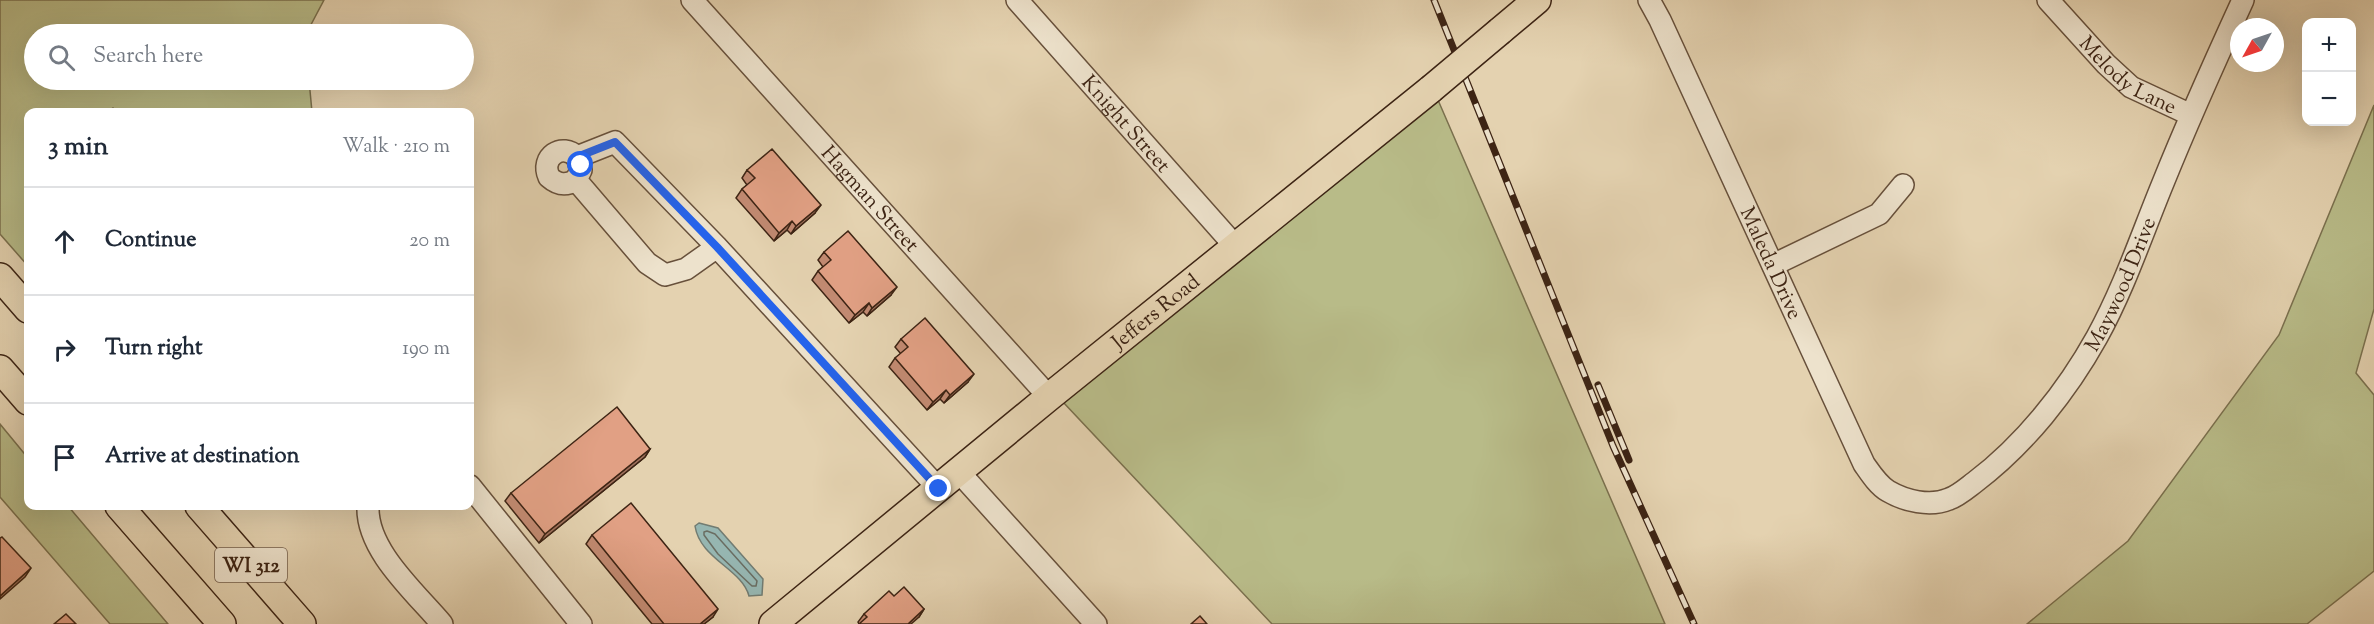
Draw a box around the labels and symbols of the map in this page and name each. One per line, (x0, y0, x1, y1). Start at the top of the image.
north arrow (2230, 18, 2284, 72)
street label: Melody Lane (2071, 30, 2181, 123)
street label: Knight Street (1073, 69, 1177, 180)
street label: Hagman Street (813, 140, 925, 260)
route start (567, 151, 593, 177)
street label: Maleda Drive (1731, 202, 1809, 325)
street label: Maywood Drive (2079, 213, 2165, 358)
street label: Jeffers Road (1105, 268, 1207, 358)
route end (925, 475, 951, 501)
road number: WI 312 (215, 548, 287, 582)

